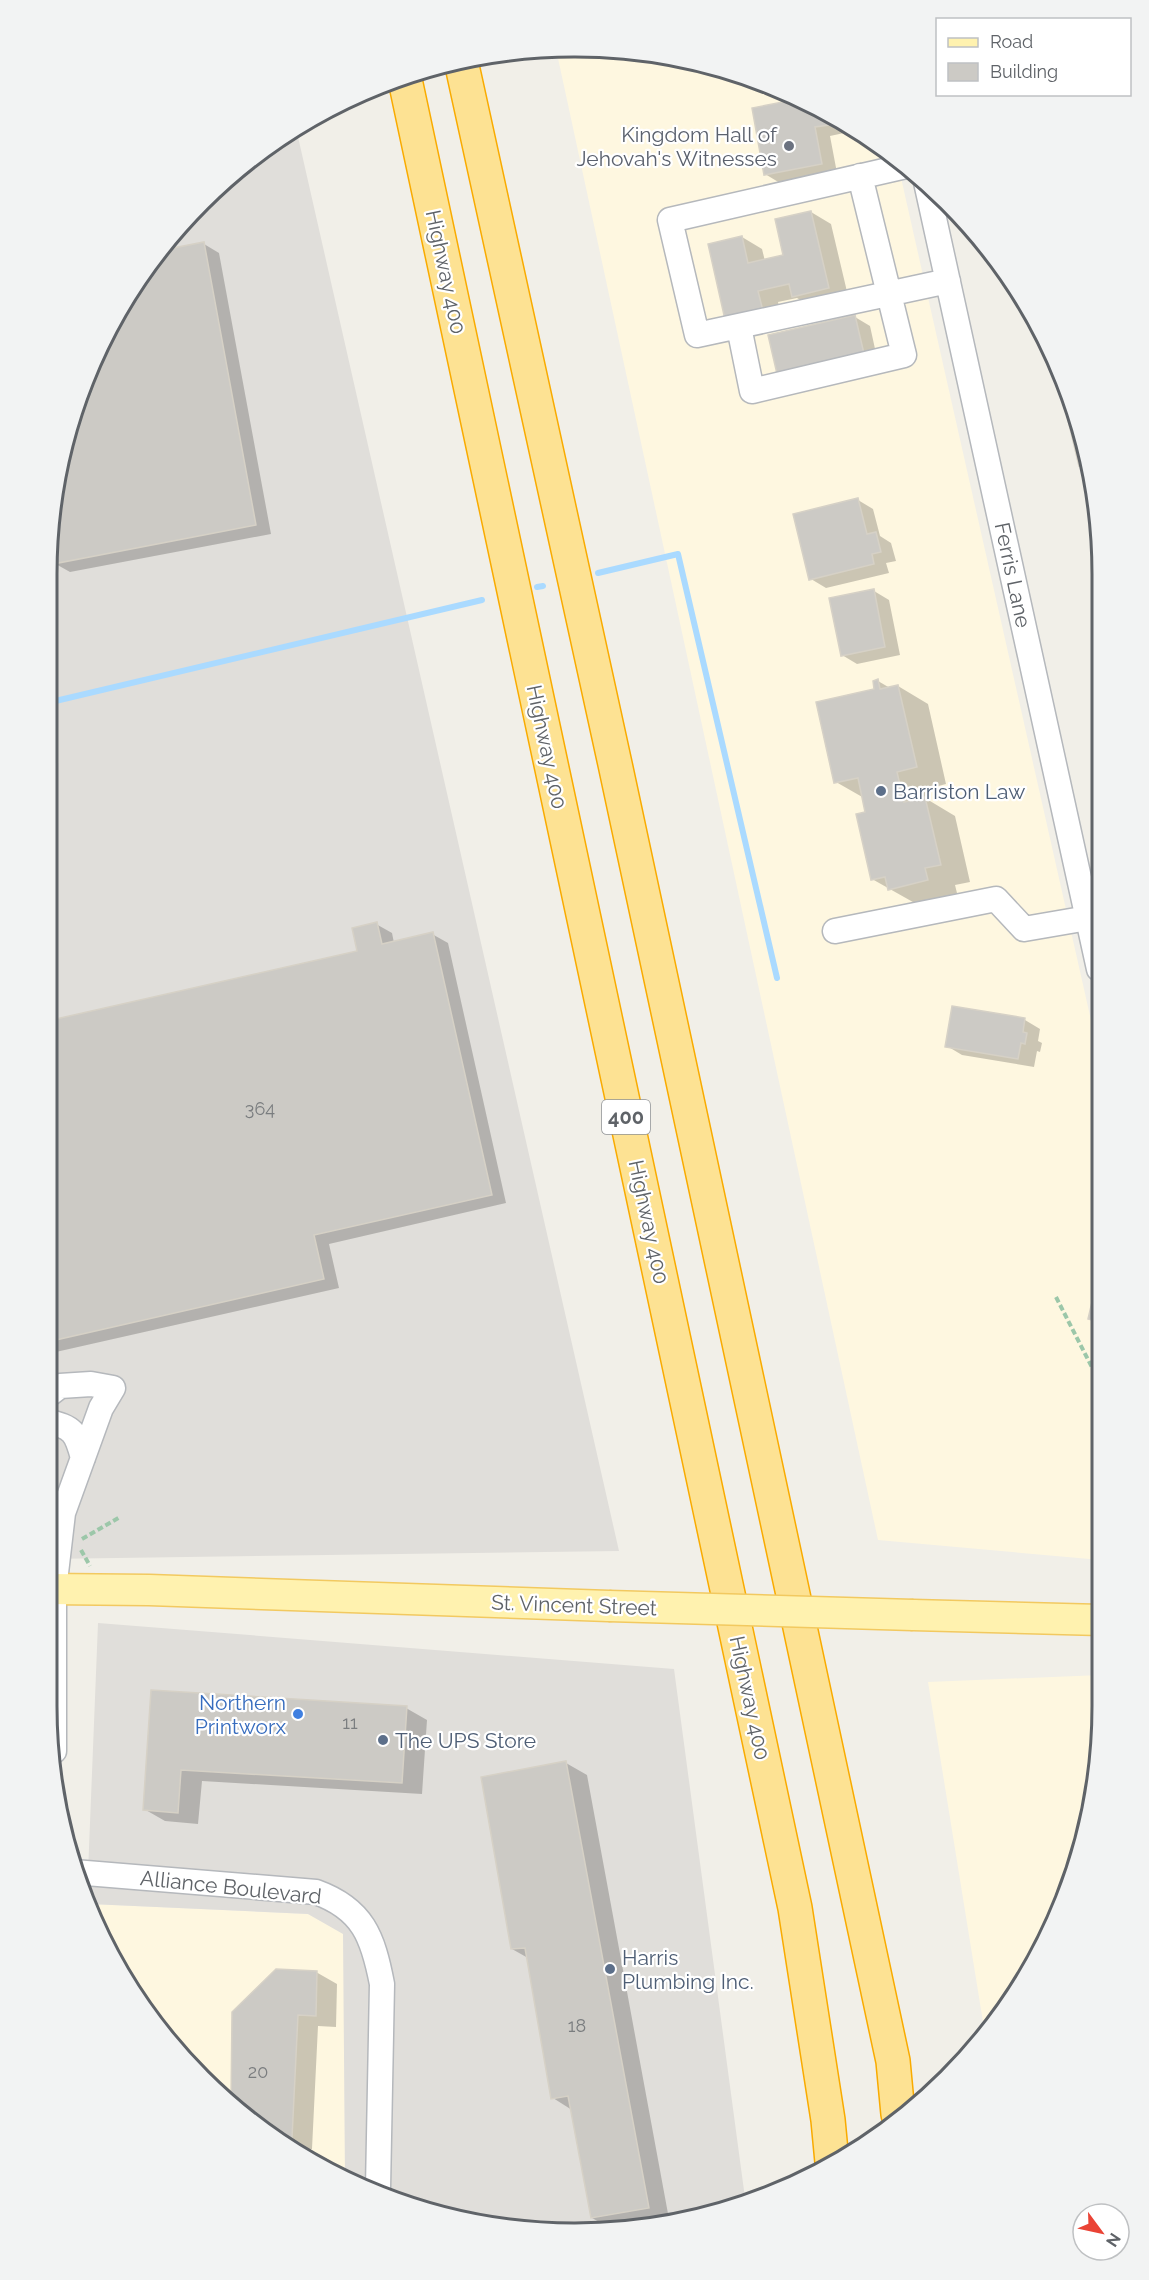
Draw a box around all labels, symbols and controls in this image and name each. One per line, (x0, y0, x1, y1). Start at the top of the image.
legend (936, 18, 1131, 96)
text: Road (990, 31, 1033, 52)
text: Building (990, 61, 1058, 82)
place label: Kingdom Hall of Jehovah's Witnesses (576, 122, 778, 171)
marker: Kingdom Hall of Jehovah's Witnesses (782, 139, 796, 153)
street label: Highway 400 (421, 208, 471, 336)
street label: Ferris Lane (990, 520, 1036, 630)
street label: Highway 400 (522, 683, 572, 811)
place label: Barriston Law (893, 779, 1025, 804)
marker: Barriston Law (874, 784, 888, 798)
house number: 364 (245, 1098, 275, 1119)
road number: 400 (602, 1100, 650, 1134)
street label: Highway 400 (624, 1158, 674, 1286)
street label: St. Vincent Street (491, 1590, 657, 1620)
street label: Highway 400 (725, 1634, 775, 1762)
place label: Northern Printworx (195, 1690, 286, 1739)
marker: Northern Printworx (291, 1707, 305, 1721)
house number: 11 (342, 1712, 358, 1733)
place label: The UPS Store (395, 1728, 536, 1753)
marker: The UPS Store (376, 1733, 390, 1747)
street label: Alliance Boulevard (139, 1865, 323, 1909)
place label: Harris Plumbing Inc. (622, 1945, 754, 1994)
marker: Harris Plumbing Inc. (603, 1962, 617, 1976)
house number: 18 (568, 2015, 586, 2036)
house number: 20 (248, 2061, 268, 2082)
north arrow (1071, 2202, 1131, 2262)
text: N (1102, 2230, 1124, 2250)

